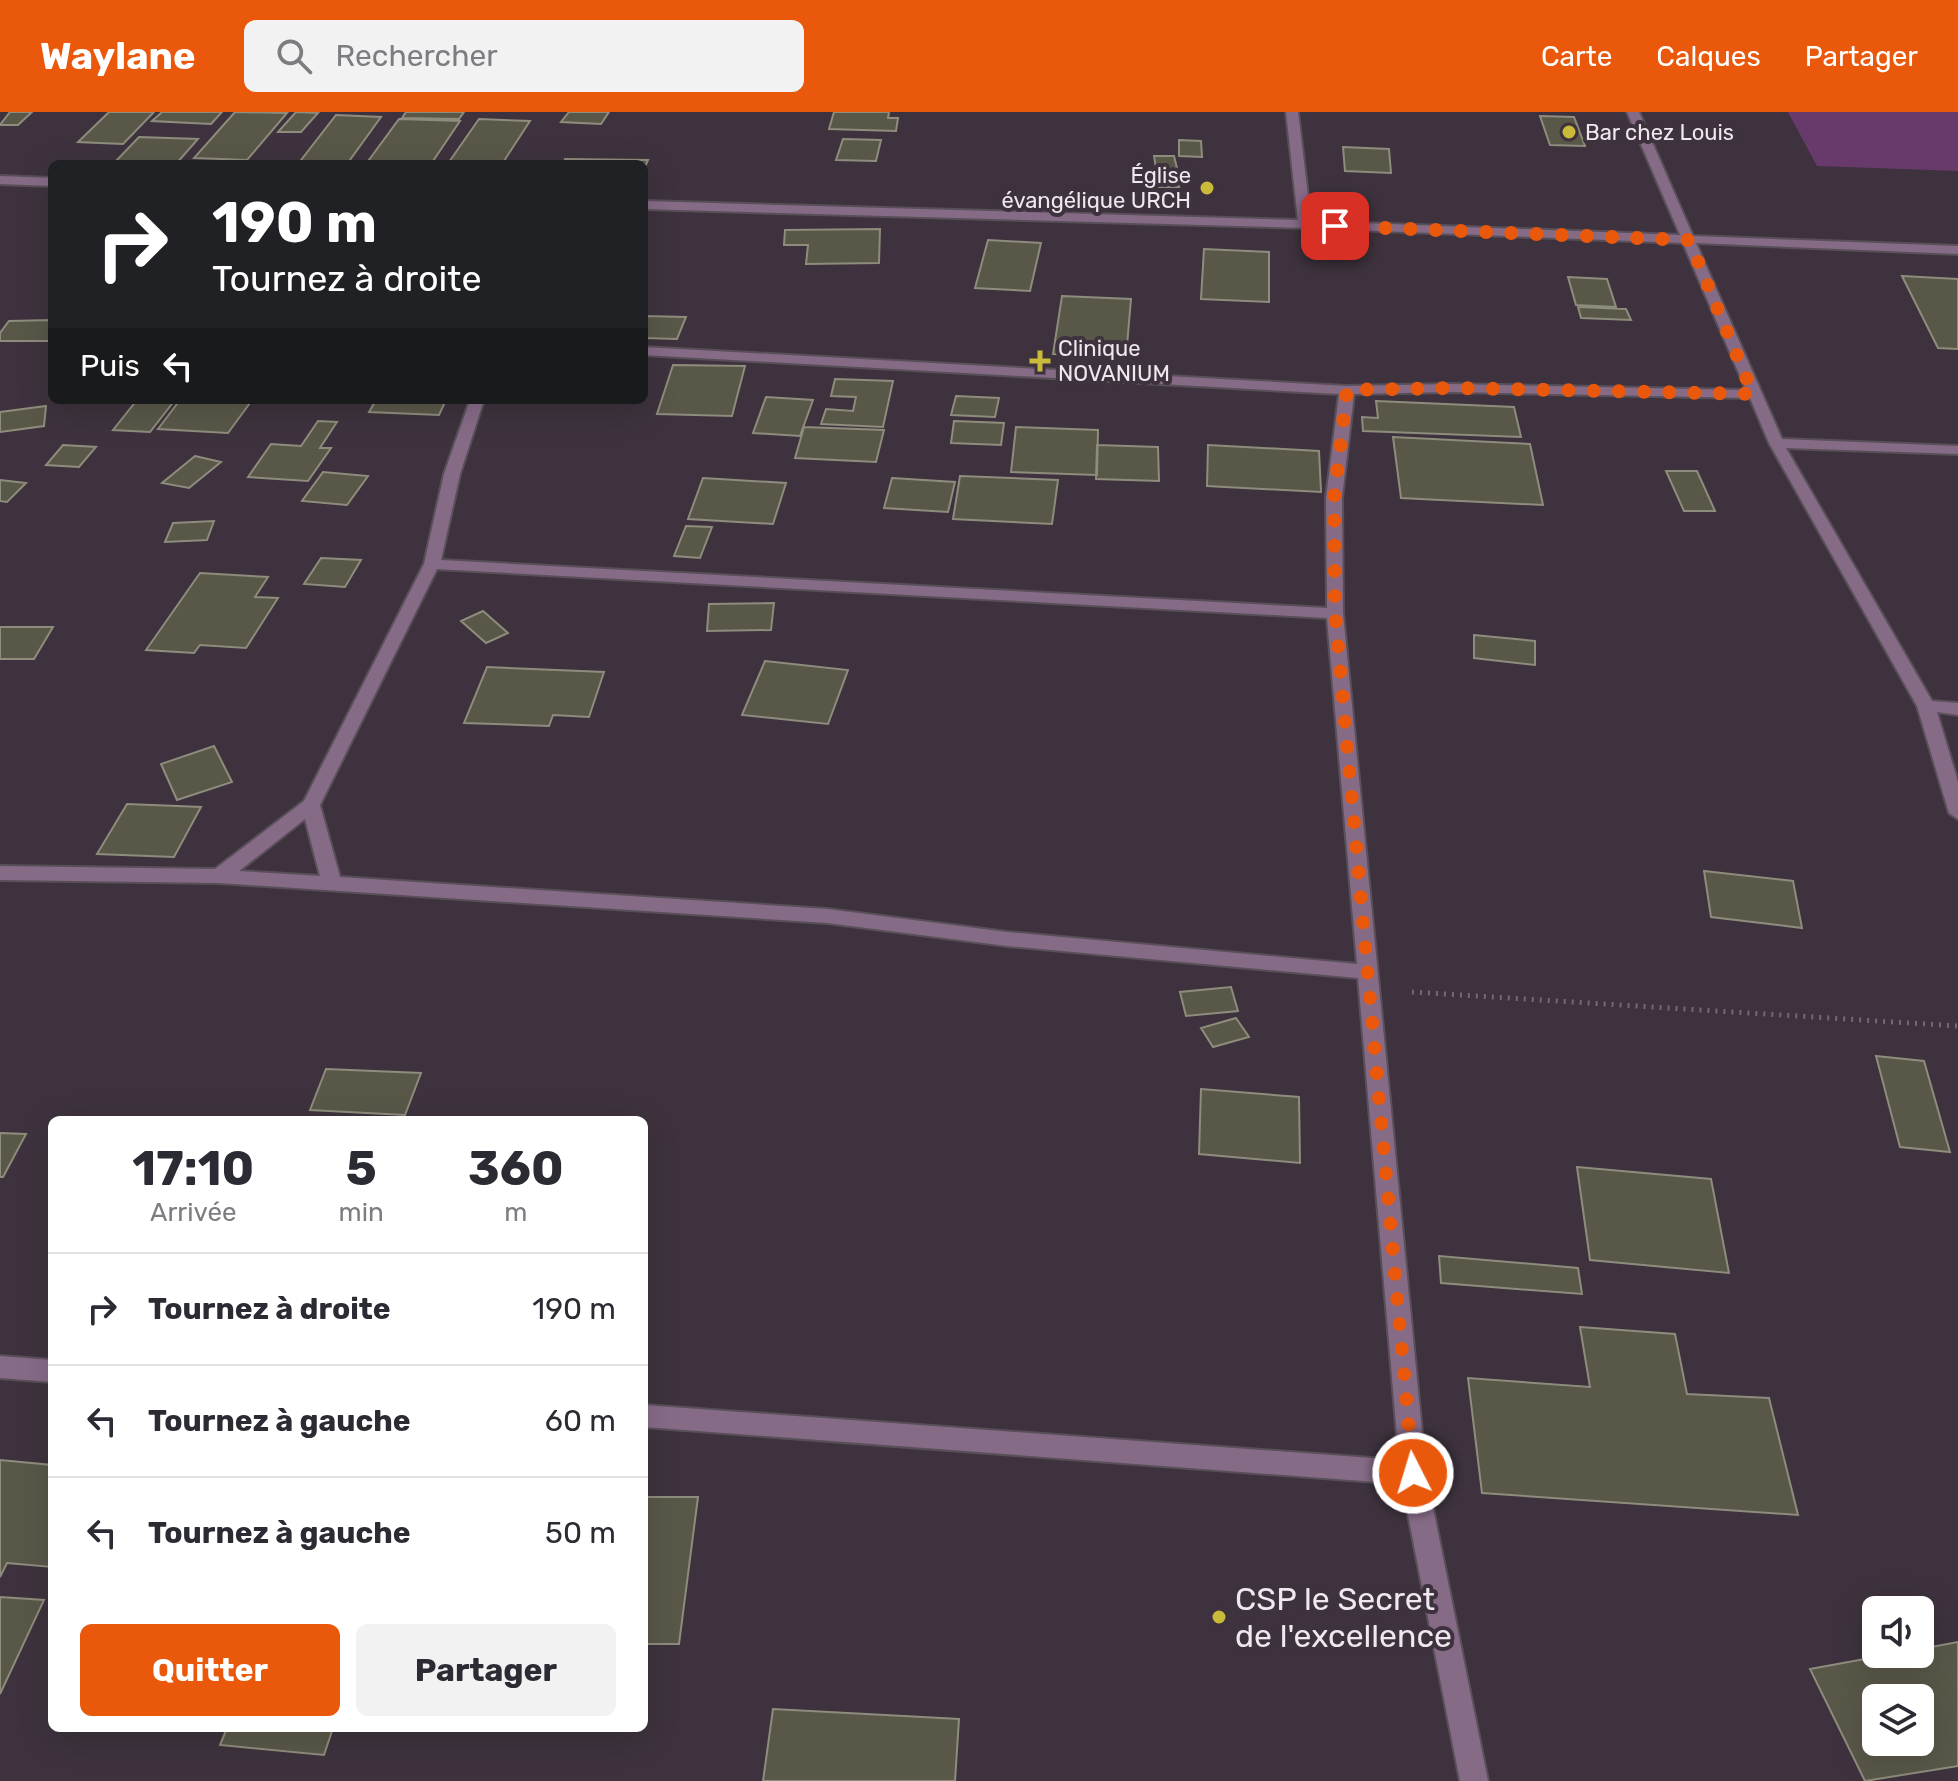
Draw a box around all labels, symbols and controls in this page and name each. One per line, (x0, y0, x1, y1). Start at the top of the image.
search box (244, 20, 804, 92)
text: Waylane (40, 33, 196, 79)
icon: search (272, 34, 316, 78)
text: Rechercher (336, 38, 498, 74)
text: Carte (1541, 40, 1612, 73)
text: Calques (1656, 40, 1761, 73)
text: Partager (1805, 40, 1918, 73)
place label: Bar chez Louis (1585, 119, 1734, 146)
marker: Bar chez Louis (1560, 123, 1578, 141)
place label: Église évangélique URCH (1001, 162, 1191, 214)
marker: Église évangélique URCH (1198, 179, 1216, 197)
text: 190 m (212, 190, 377, 256)
icon: right (80, 192, 184, 296)
pin (1301, 192, 1369, 260)
icon: arrive (1313, 204, 1357, 248)
text: Tournez à droite (212, 257, 482, 300)
place label: Clinique NOVANIUM (1058, 335, 1170, 387)
icon: left (156, 344, 200, 388)
text: Puis (80, 348, 140, 384)
marker: Clinique NOVANIUM (1029, 350, 1051, 372)
text: 17:10 (132, 1140, 254, 1197)
text: 5 (346, 1140, 377, 1197)
text: 360 (468, 1140, 564, 1197)
text: Arrivée (150, 1197, 237, 1228)
text: min (339, 1197, 384, 1228)
text: m (504, 1197, 527, 1228)
icon: right (80, 1287, 124, 1331)
text: Tournez à droite (148, 1291, 391, 1327)
text: 190 m (532, 1291, 616, 1327)
icon: left (80, 1399, 124, 1443)
text: Tournez à gauche (148, 1403, 411, 1439)
text: 60 m (545, 1403, 616, 1439)
position arrow (1371, 1431, 1455, 1515)
icon: left (80, 1511, 124, 1555)
text: Tournez à gauche (148, 1515, 411, 1551)
text: 50 m (545, 1515, 616, 1551)
place label: CSP le Secret de l'excellence (1235, 1580, 1452, 1655)
map controls (1862, 1596, 1934, 1756)
button: sound (1862, 1596, 1934, 1668)
marker: CSP le Secret de l'excellence (1210, 1608, 1228, 1626)
button: Quitter (80, 1624, 340, 1716)
button: Partager (356, 1624, 616, 1716)
button: layers (1862, 1684, 1934, 1756)

